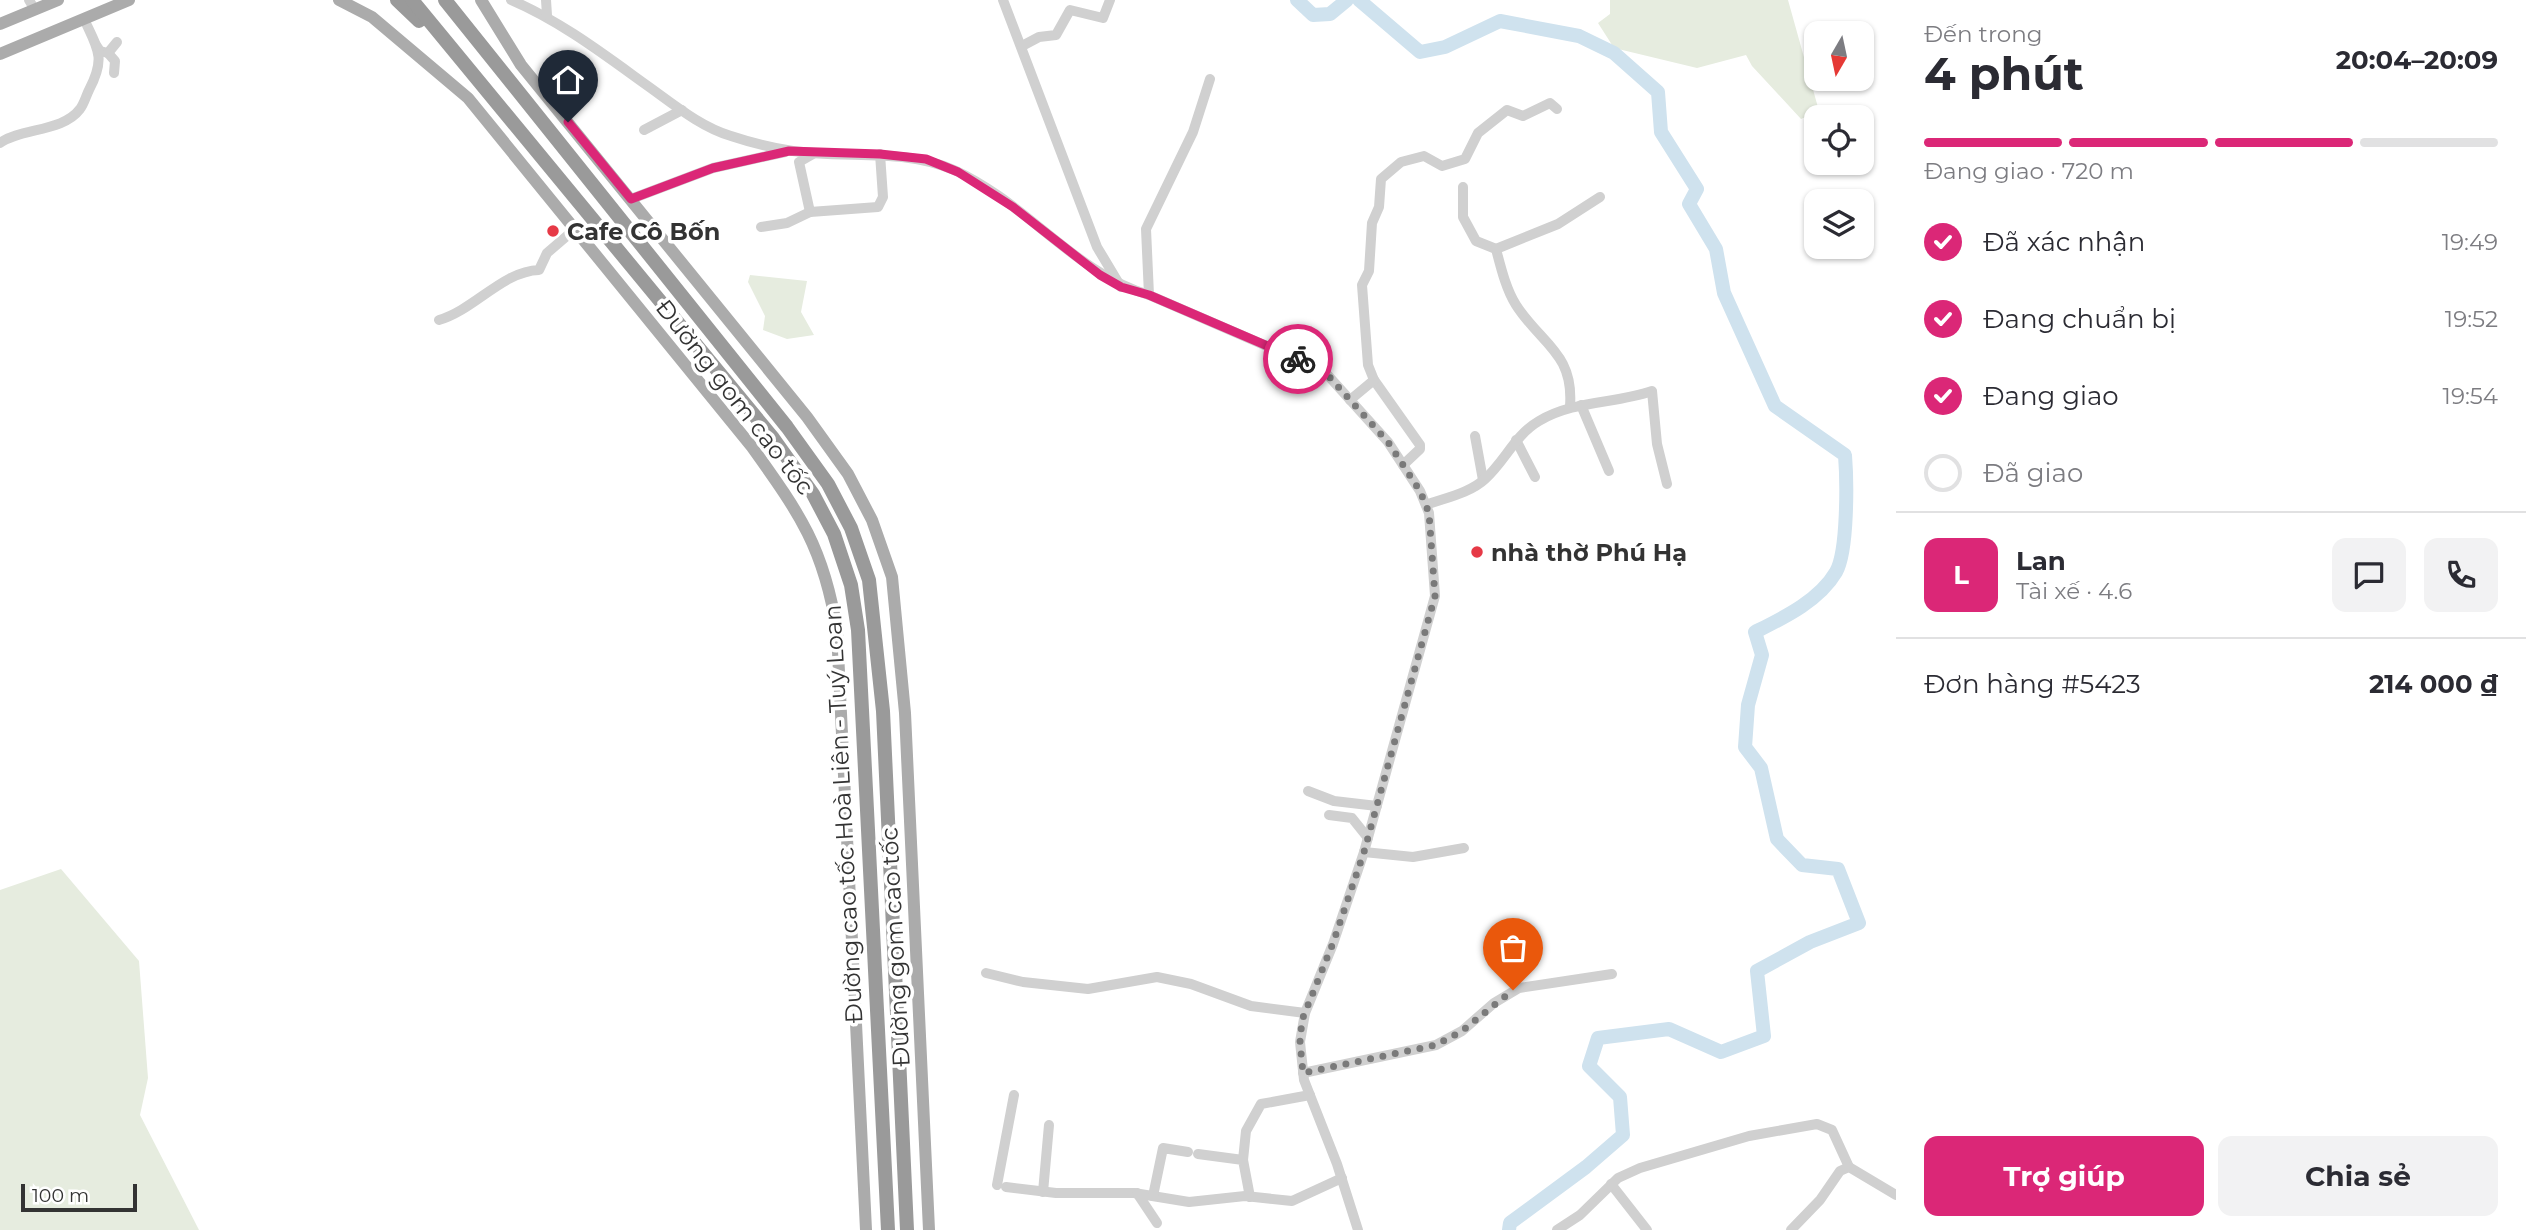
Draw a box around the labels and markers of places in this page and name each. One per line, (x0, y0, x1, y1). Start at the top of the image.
pin (538, 50, 598, 122)
place label: Cafe Cô Bốn (567, 217, 720, 246)
marker: Cafe Cô Bốn (545, 223, 561, 239)
place label: nhà thờ Phú Hạ (1491, 538, 1687, 567)
marker: nhà thờ Phú Hạ (1469, 544, 1485, 560)
pin (1483, 918, 1543, 990)

